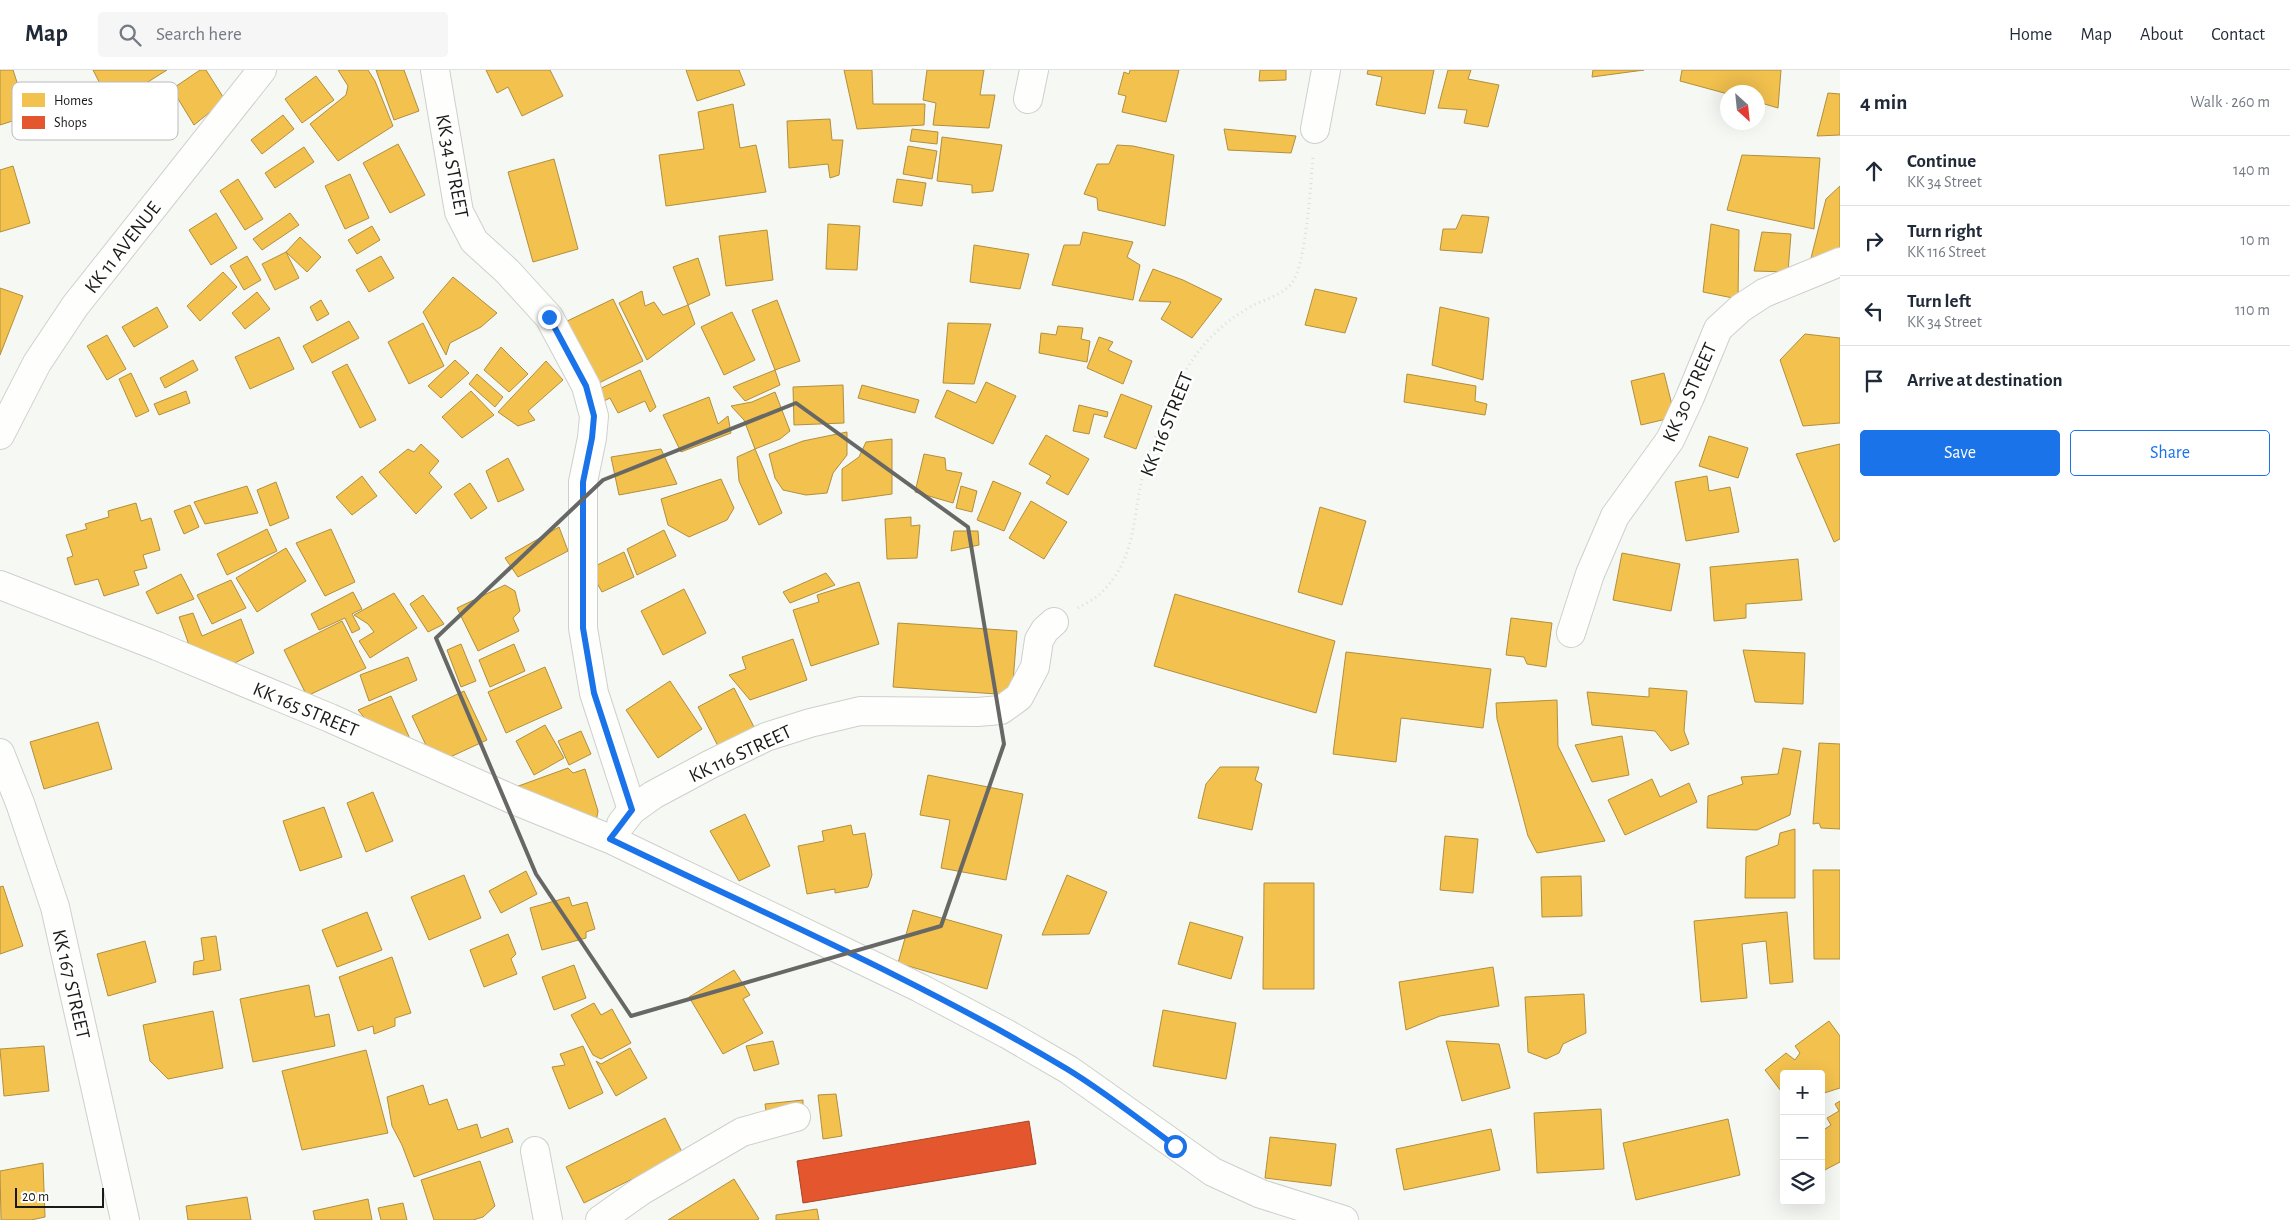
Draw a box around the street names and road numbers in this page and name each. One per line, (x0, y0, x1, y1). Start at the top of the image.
street label: KK 34 STREET (432, 113, 472, 220)
street label: KK 11 AVENUE (81, 198, 165, 297)
street label: KK 30 STREET (1659, 340, 1721, 445)
street label: KK 116 STREET (1137, 369, 1197, 479)
street label: KK 165 STREET (250, 679, 361, 741)
street label: KK 116 STREET (686, 721, 795, 786)
street label: KK 167 STREET (49, 927, 93, 1041)

